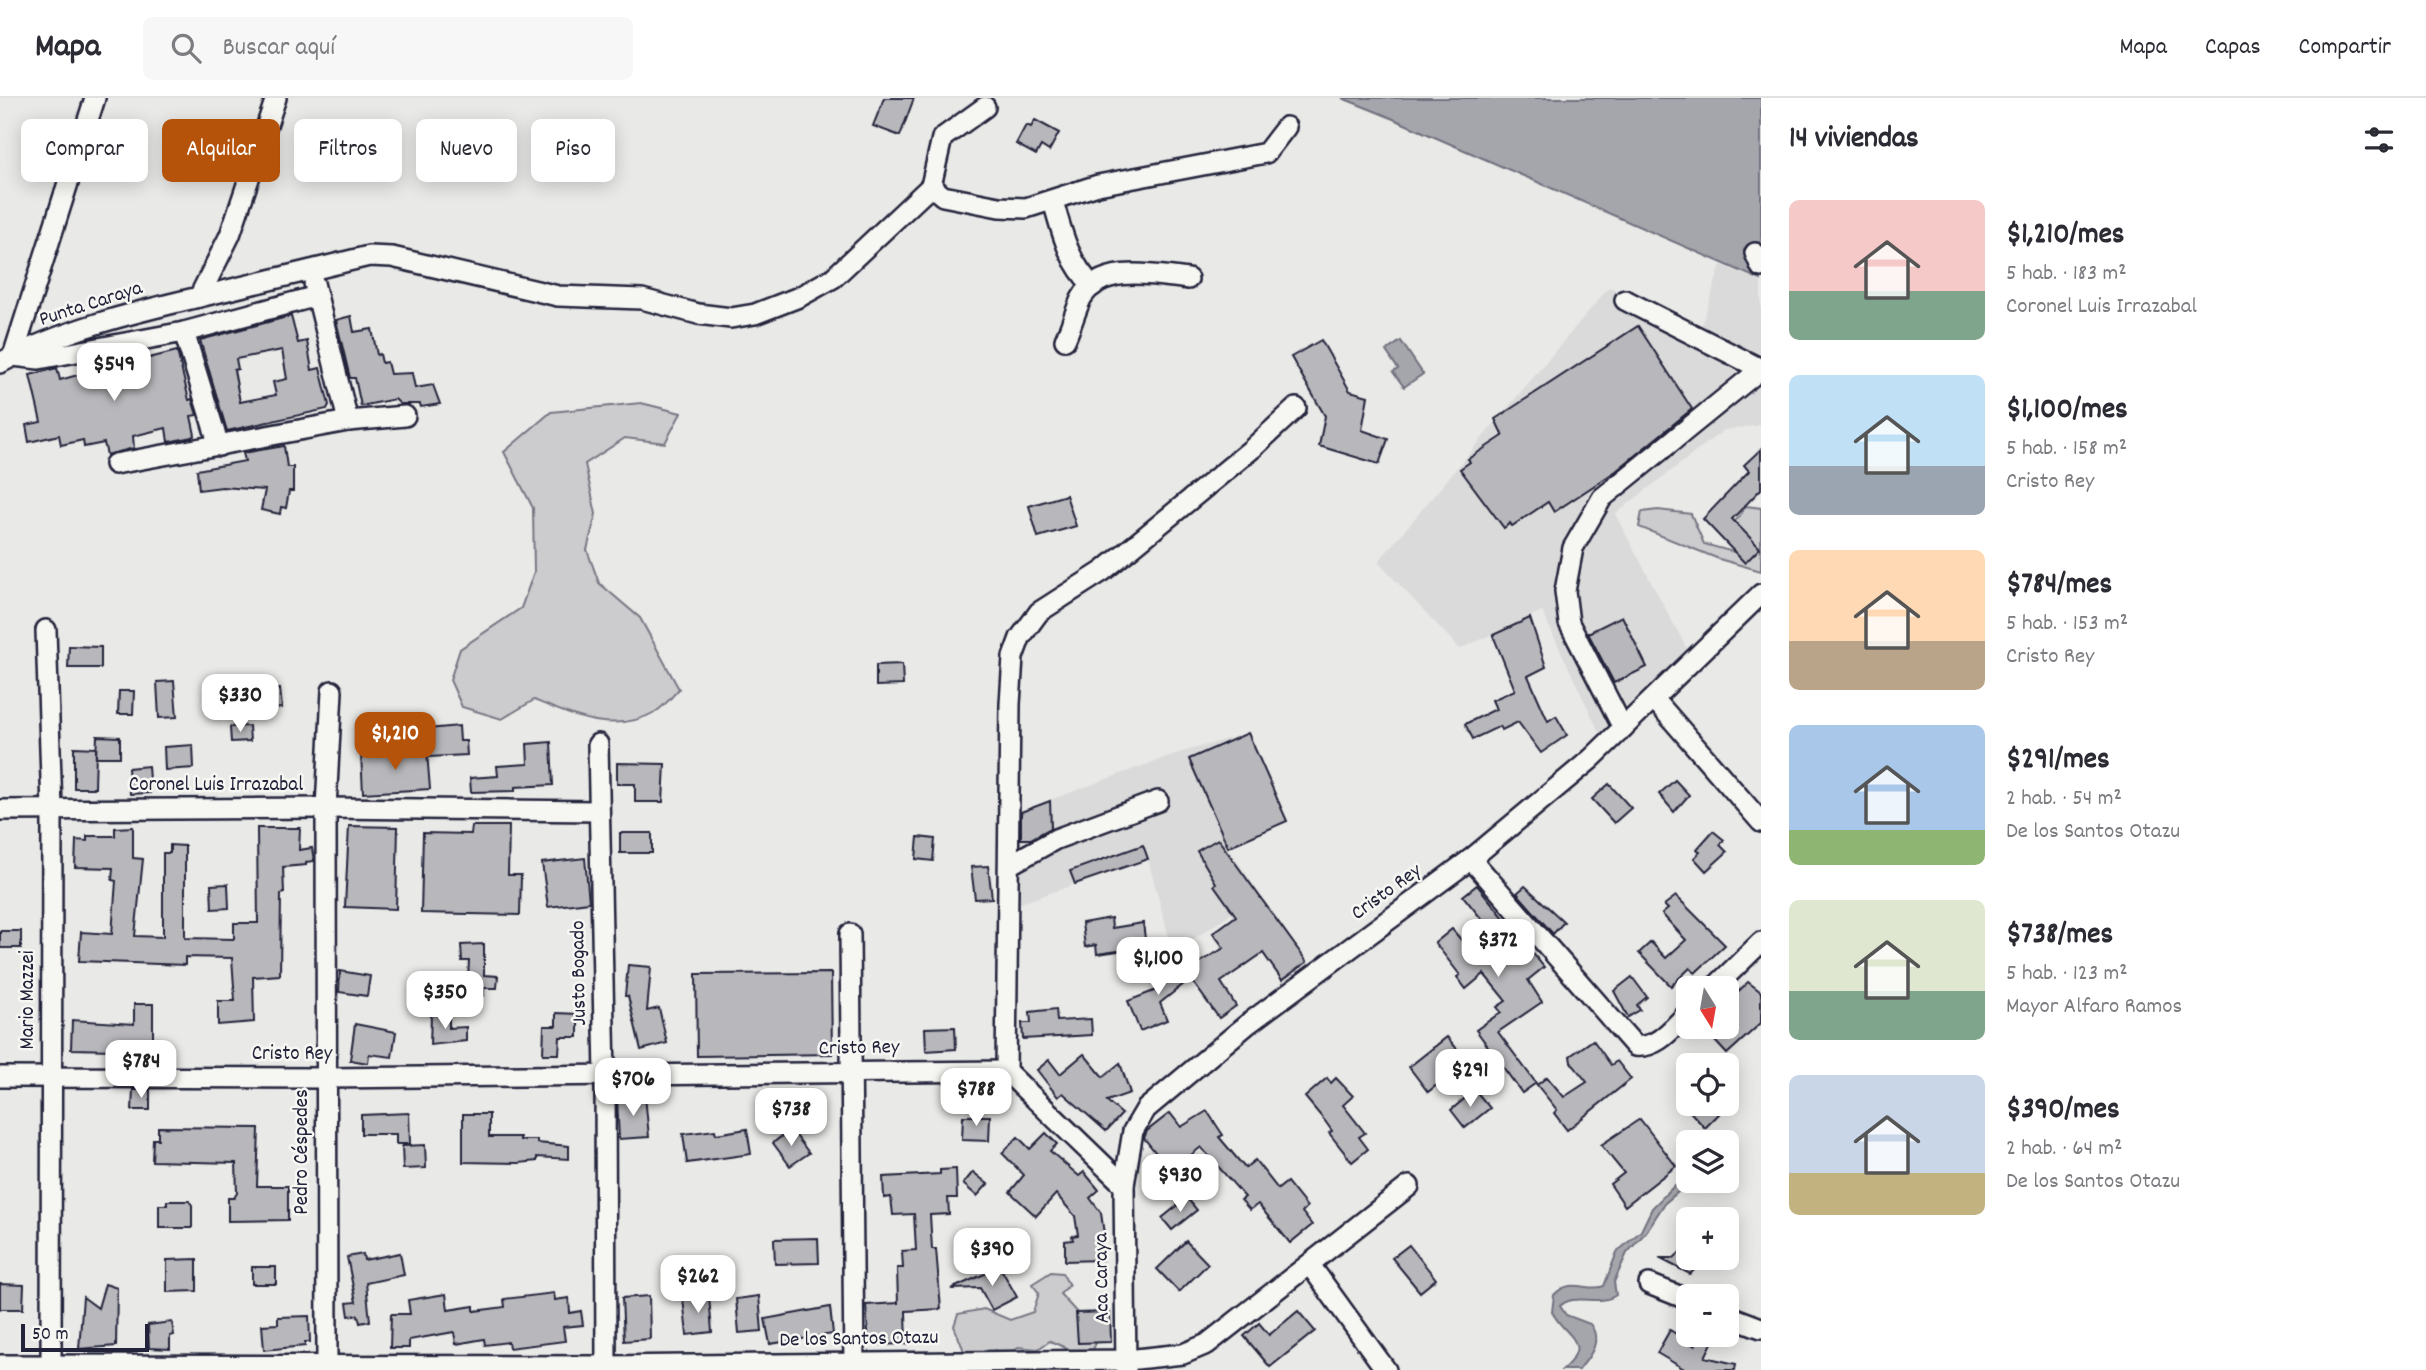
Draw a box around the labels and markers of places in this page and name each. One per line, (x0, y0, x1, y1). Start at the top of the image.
pin: $549 (73, 344, 155, 403)
pin: $330 (199, 674, 281, 734)
pin: $1,210 (338, 712, 452, 772)
pin: $372 (1457, 920, 1539, 979)
pin: $1,100 (1101, 937, 1215, 997)
pin: $350 (404, 972, 486, 1031)
pin: $784 (100, 1040, 182, 1100)
pin: $291 (1429, 1049, 1511, 1109)
pin: $706 (592, 1058, 674, 1118)
pin: $788 (935, 1068, 1017, 1128)
pin: $738 (750, 1088, 832, 1148)
pin: $930 (1139, 1154, 1221, 1214)
pin: $390 (951, 1228, 1033, 1288)
pin: $262 (657, 1256, 739, 1315)

